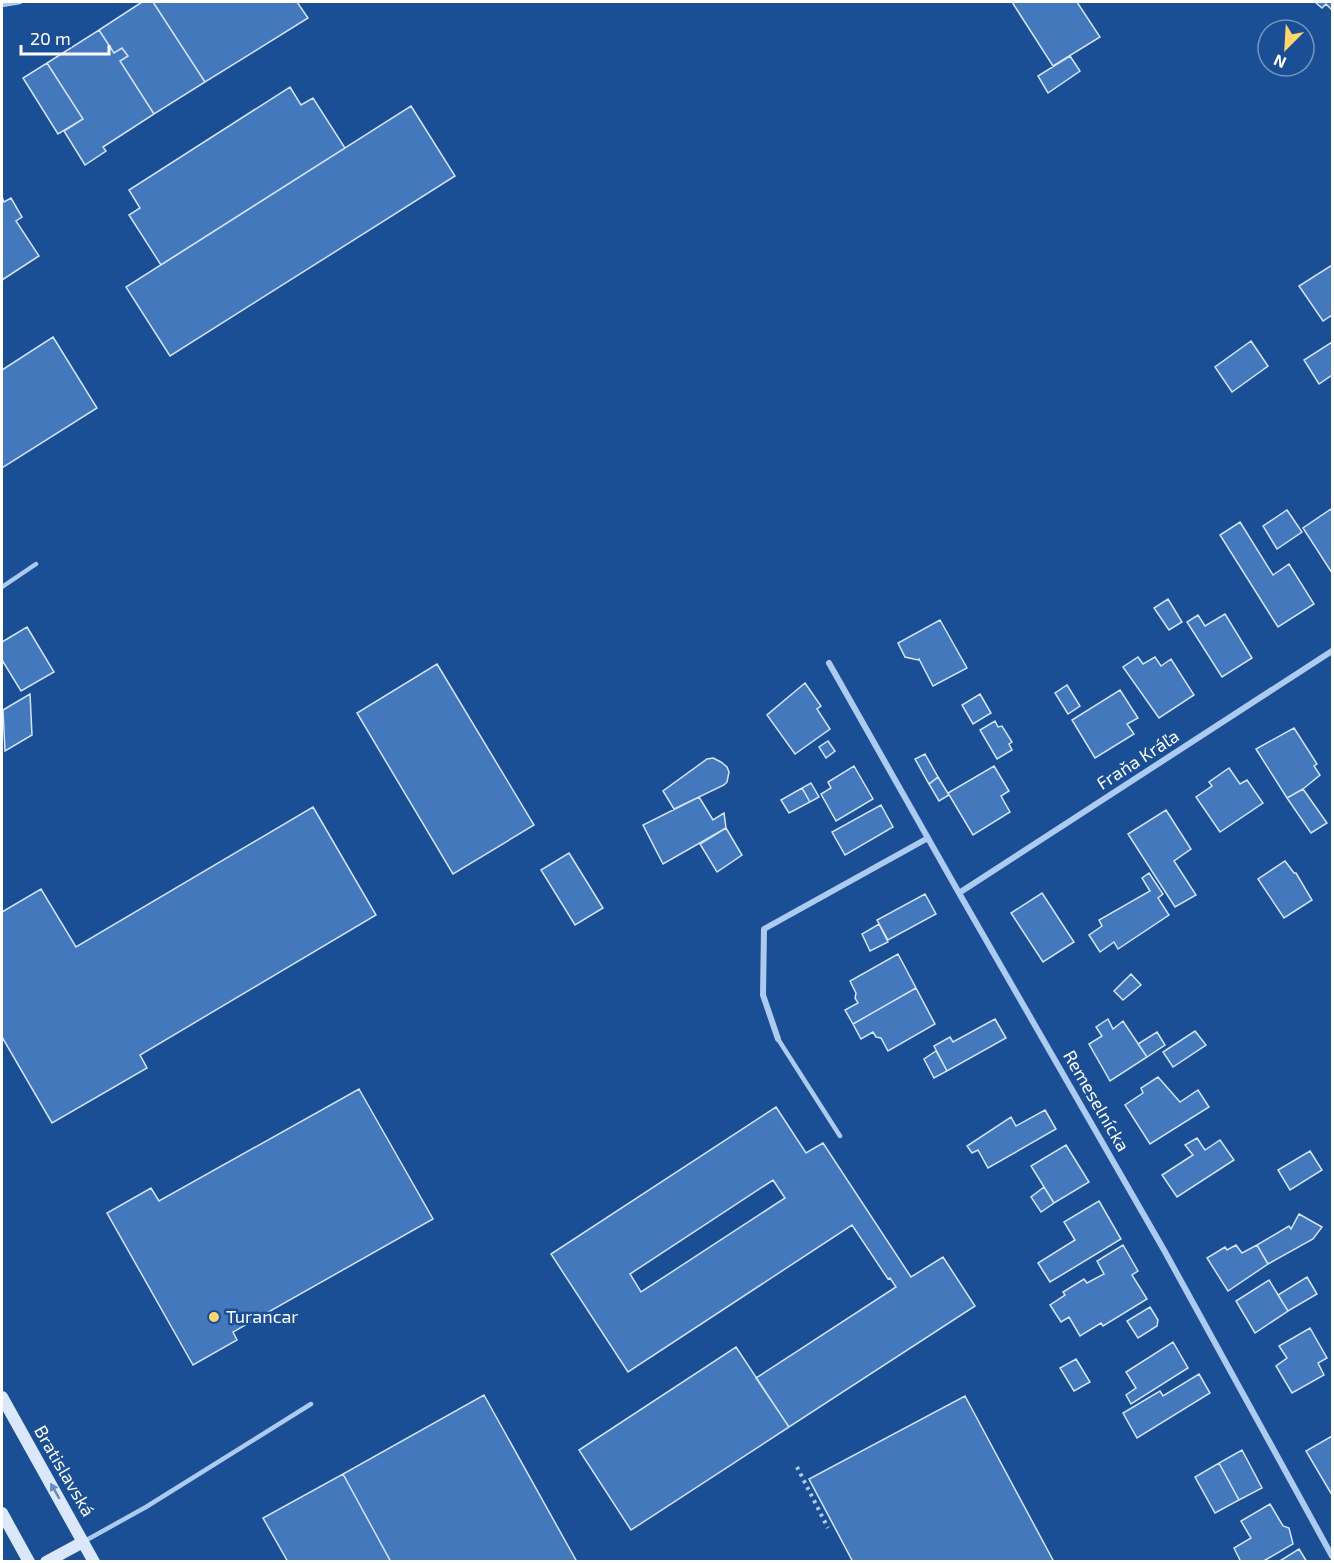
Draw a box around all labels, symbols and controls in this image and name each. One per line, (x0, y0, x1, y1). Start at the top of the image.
scale bar (21, 18, 110, 56)
north arrow (1256, 18, 1316, 78)
text: 20 m (30, 27, 71, 49)
text: N (1271, 51, 1289, 73)
street label: Fraňa Kráľa (1092, 724, 1183, 794)
street label: Remeselnícka (1059, 1046, 1135, 1155)
place label: Turancar (226, 1305, 299, 1327)
marker: Turancar (207, 1310, 221, 1324)
street label: Bratislavská (30, 1421, 100, 1520)
one-way arrow (49, 1483, 60, 1499)

